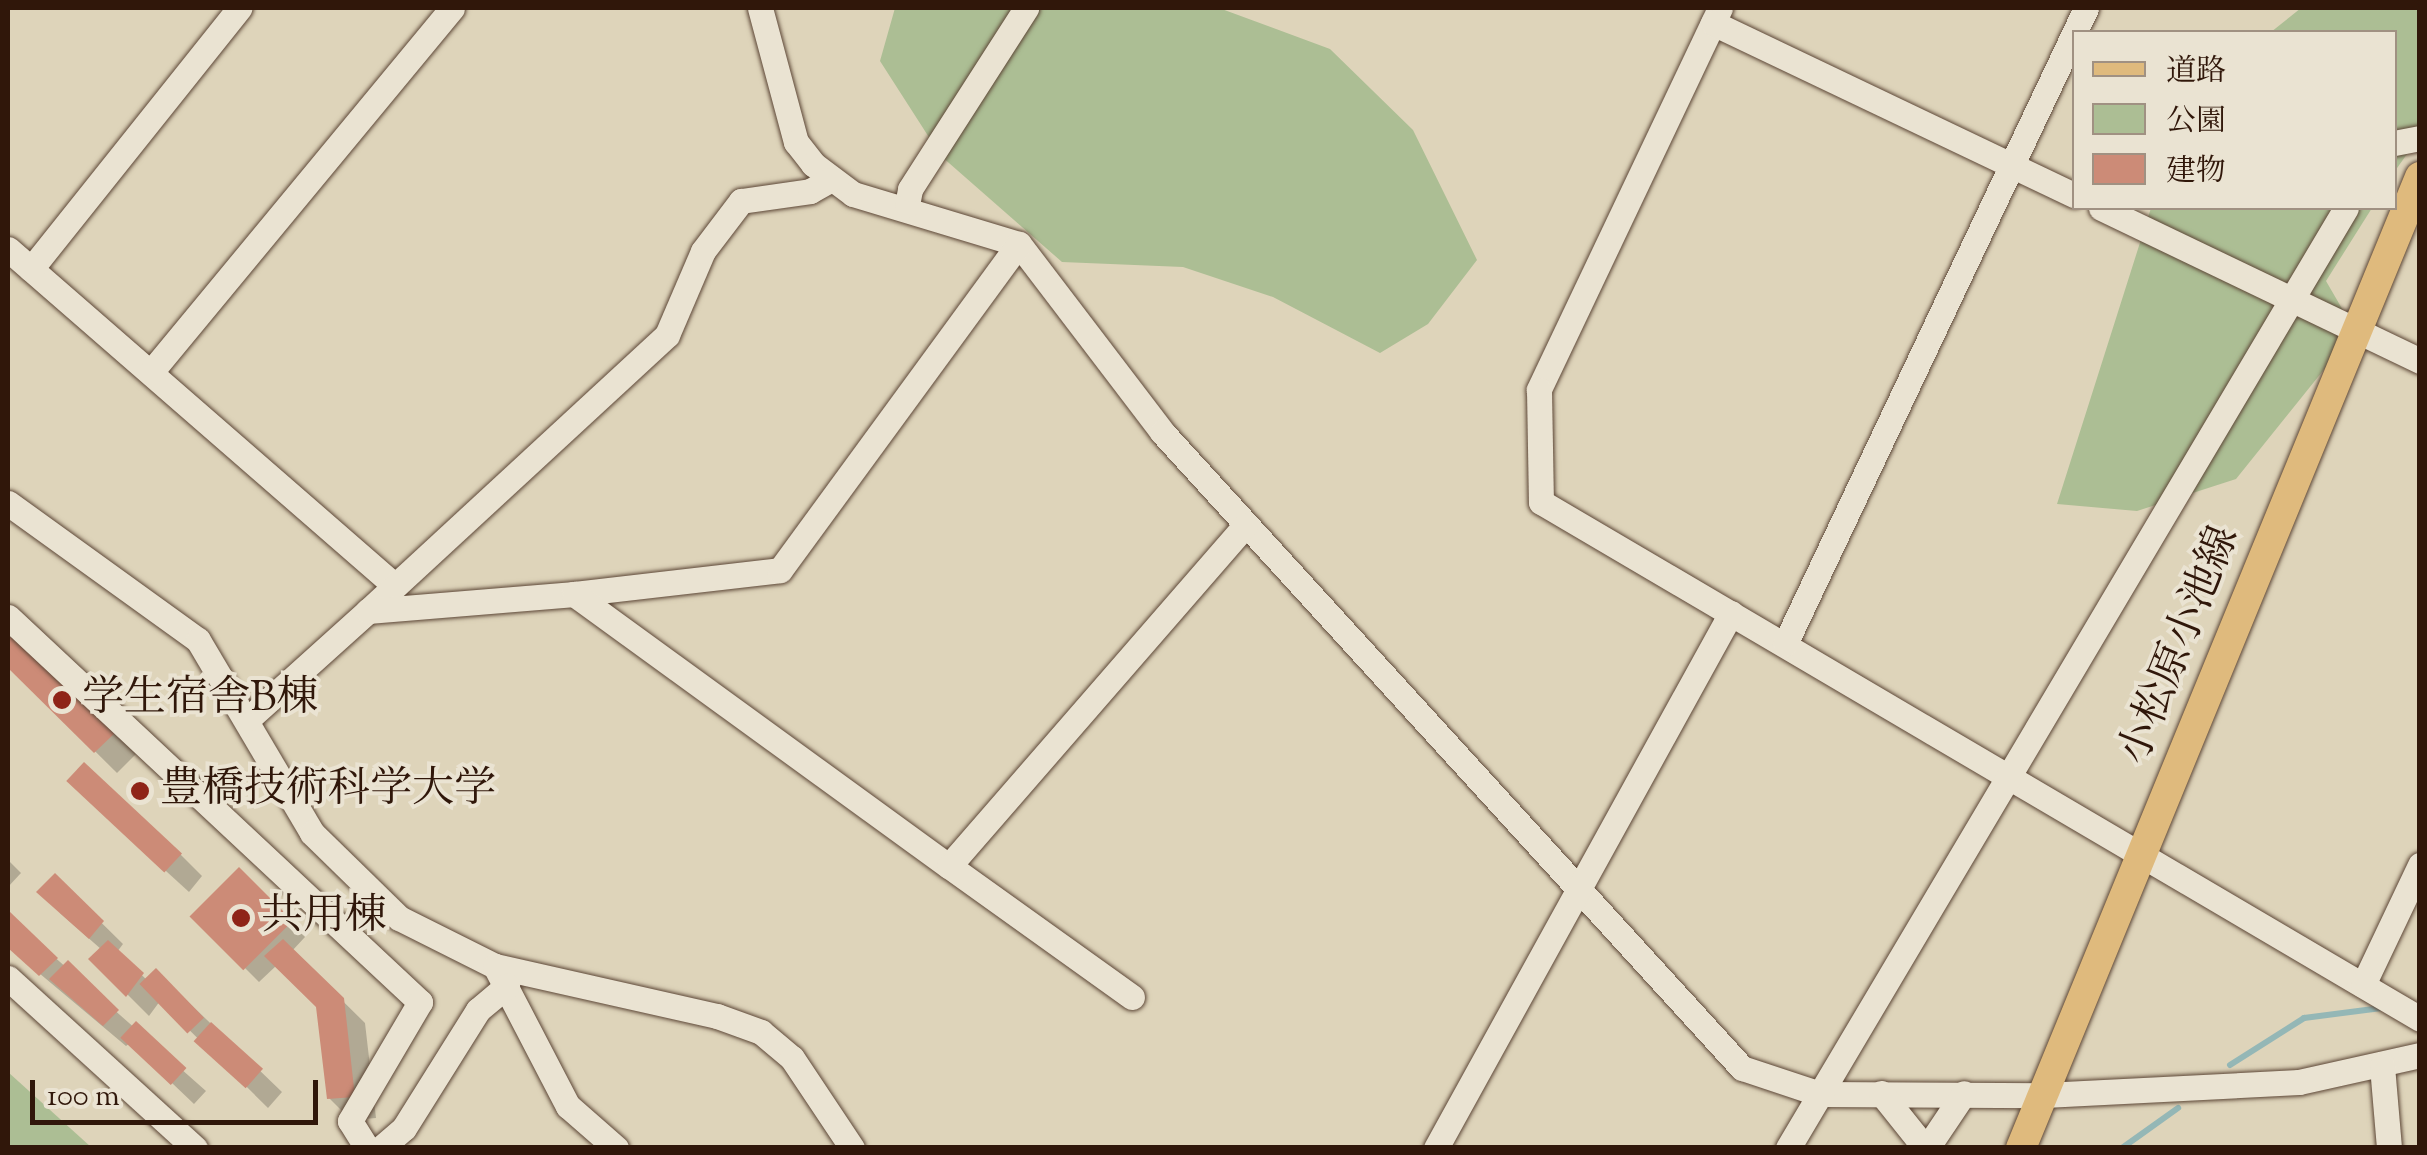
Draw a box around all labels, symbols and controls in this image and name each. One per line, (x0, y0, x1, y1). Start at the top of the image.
legend (2072, 30, 2397, 210)
text: 道路 (2166, 51, 2226, 94)
text: 公園 (2166, 101, 2226, 144)
text: 建物 (2166, 151, 2226, 194)
street label: 小松原小池線 (2110, 520, 2252, 772)
place label: 学生宿舎B棟 (82, 675, 318, 725)
marker: 学生宿舎B棟 (51, 689, 73, 711)
place label: 豊橋技術科学大学 (160, 766, 496, 816)
marker: 豊橋技術科学大学 (129, 780, 151, 802)
place label: 共用棟 (261, 893, 387, 943)
marker: 共用棟 (230, 907, 252, 929)
scale bar (35, 1060, 322, 1122)
text: 100 m (47, 1076, 120, 1119)

